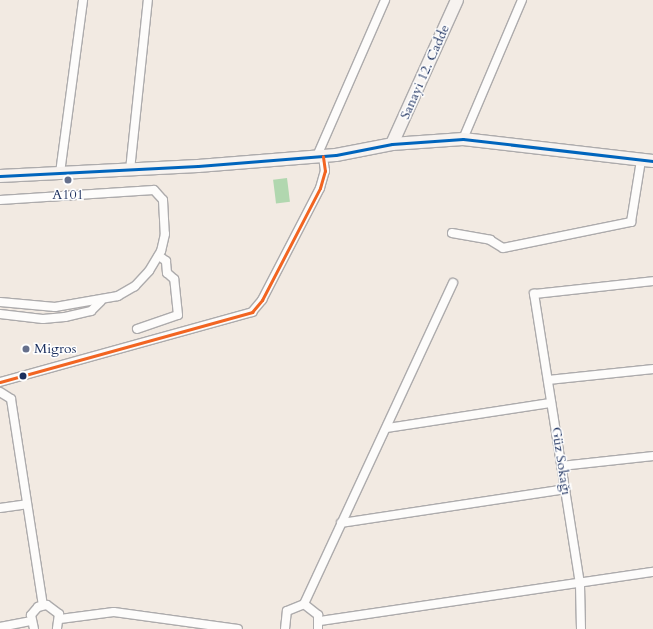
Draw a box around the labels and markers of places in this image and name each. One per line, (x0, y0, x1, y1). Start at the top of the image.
marker: A101 (63, 175, 73, 185)
place label: A101 (52, 187, 84, 203)
place label: Migros (34, 341, 76, 357)
marker: Migros (21, 344, 31, 354)
unlabelled marker (18, 371, 28, 381)

